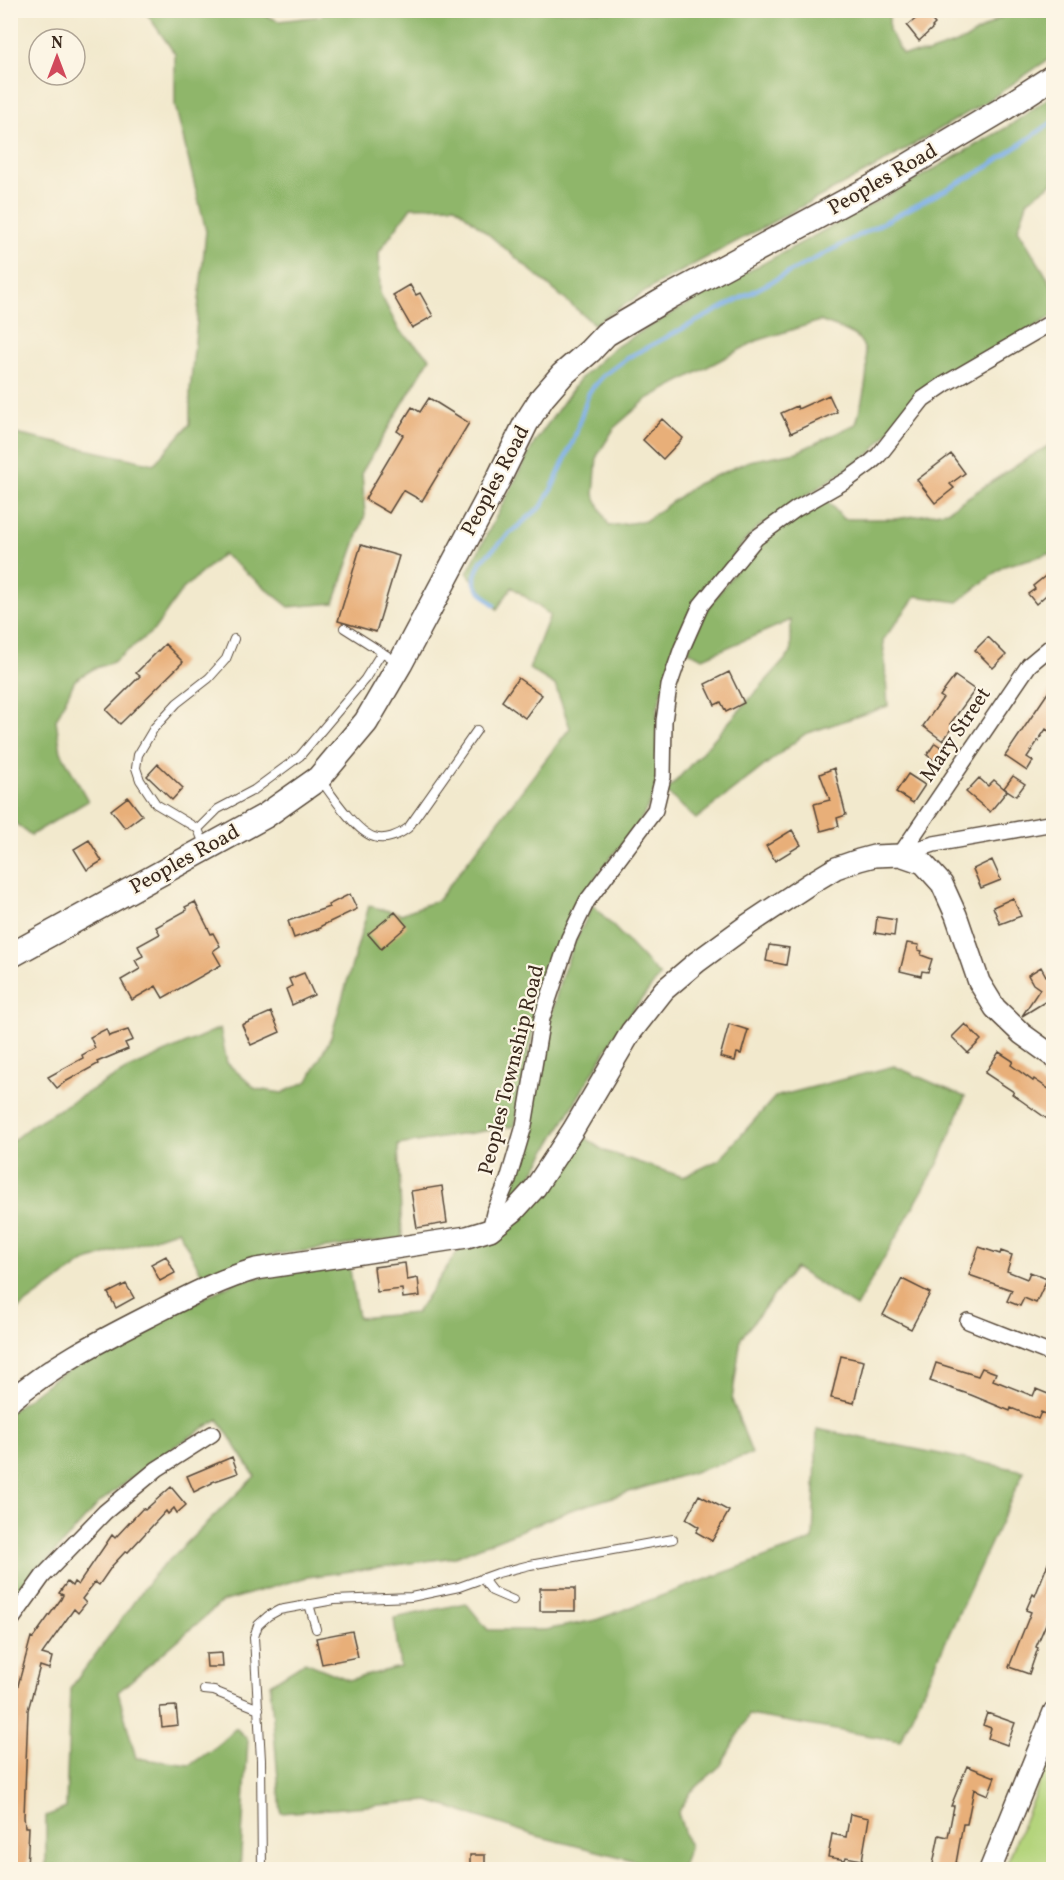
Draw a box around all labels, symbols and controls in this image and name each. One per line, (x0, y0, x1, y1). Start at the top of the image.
north arrow (27, 27, 87, 87)
text: N (51, 33, 63, 55)
street label: Peoples Road (823, 137, 943, 223)
street label: Peoples Road (455, 421, 537, 541)
street label: Mary Street (914, 682, 998, 788)
street label: Peoples Road (125, 818, 245, 902)
street label: Peoples Township Road (472, 962, 552, 1178)

